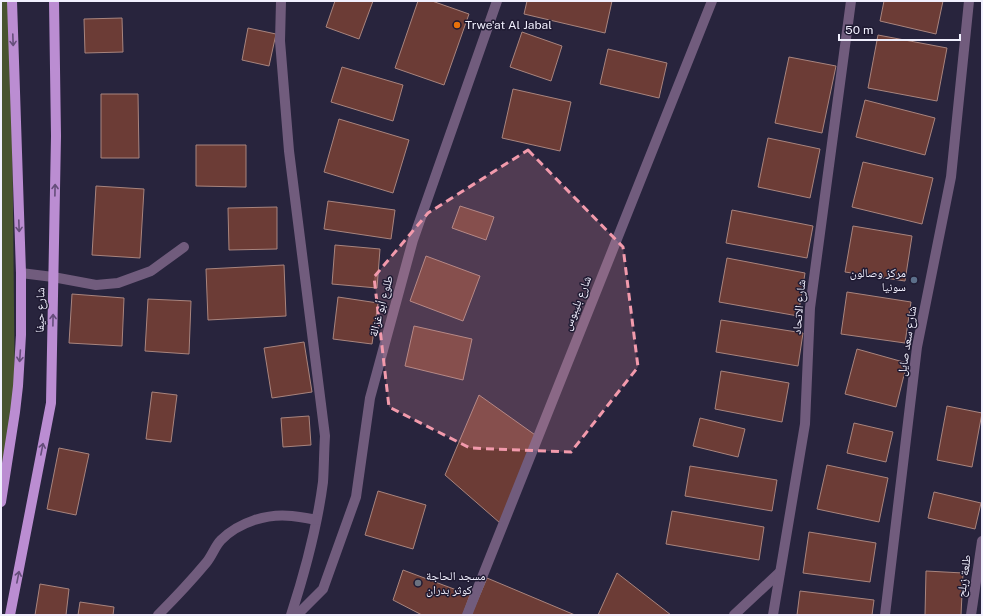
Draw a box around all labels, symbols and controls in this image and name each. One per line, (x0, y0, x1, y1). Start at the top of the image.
scale bar (839, 16, 960, 42)
place label: Trwe'at Al Jabal (465, 18, 552, 32)
marker: Trwe'at Al Jabal (452, 20, 462, 30)
text: 50 m (845, 23, 873, 37)
one-way arrow (9, 33, 17, 46)
one-way arrow (51, 184, 59, 197)
one-way arrow (15, 219, 23, 232)
place label: مركز وصالون سونيا (850, 266, 906, 294)
street label: طلوع أبو غزالة (366, 274, 397, 339)
street label: شارع بليبوس (560, 274, 595, 333)
marker: مركز وصالون سونيا (909, 275, 919, 285)
street label: شارع الاتحاد (790, 279, 809, 335)
street label: شارع حيفا (33, 287, 48, 333)
street label: شارع سعد صايل (895, 305, 920, 377)
one-way arrow (49, 314, 56, 327)
one-way arrow (17, 349, 24, 362)
one-way arrow (39, 443, 47, 456)
street label: طلعة زبلح (954, 554, 974, 598)
place label: مسجد الحاجة كوثر بدران (426, 569, 486, 597)
one-way arrow (14, 571, 22, 584)
marker: مسجد الحاجة كوثر بدران (413, 578, 423, 588)

